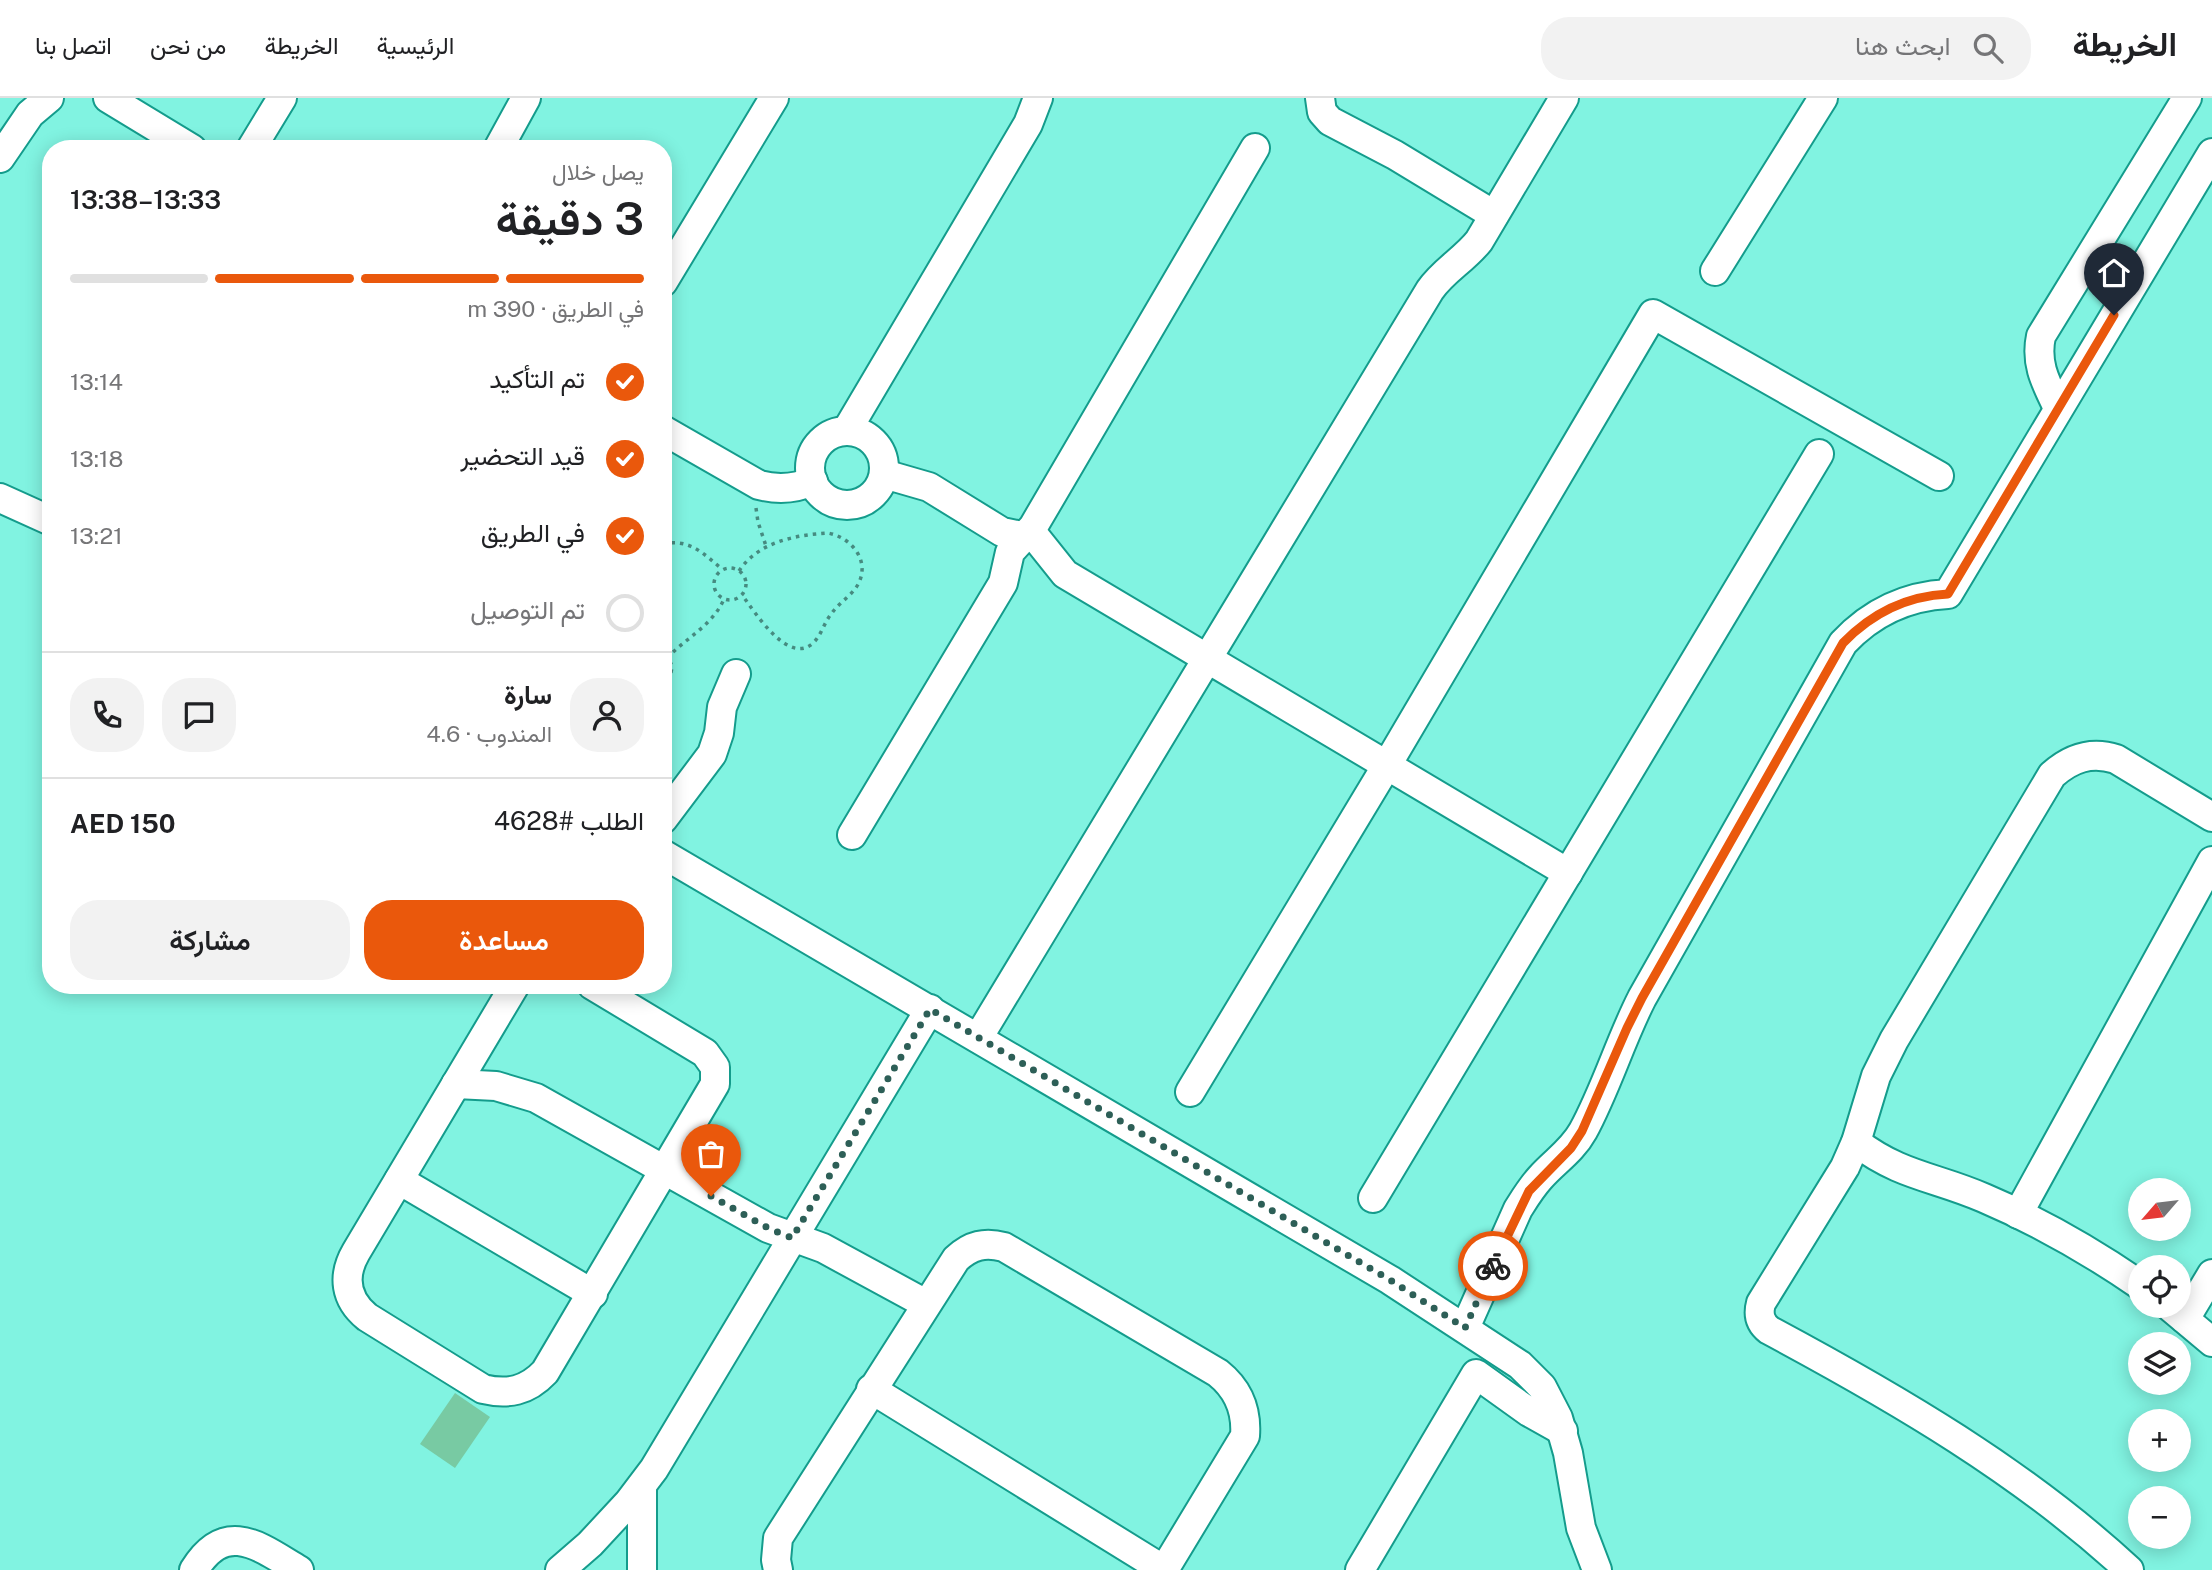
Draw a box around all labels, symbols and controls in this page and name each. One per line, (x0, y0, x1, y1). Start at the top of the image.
search box (1541, 17, 2031, 80)
text: الخريطة (2073, 25, 2177, 63)
icon: search (1969, 29, 2007, 67)
text: ابحث هنا (1855, 30, 1951, 61)
text: اتصل بنا (35, 31, 112, 59)
text: من نحن (150, 31, 226, 59)
text: الخريطة (264, 31, 339, 59)
text: الرئيسية (377, 31, 454, 59)
text: يصل خلال (552, 158, 644, 185)
text: 13:33–13:38 (70, 184, 221, 215)
text: 3 دقيقة (495, 191, 644, 245)
pin (2084, 243, 2144, 315)
icon: home (2095, 254, 2133, 292)
text: في الطريق · 390 m (467, 295, 644, 322)
text: تم التأكيد (489, 363, 585, 394)
icon: check (606, 363, 644, 401)
text: 13:14 (70, 368, 123, 395)
text: قيد التحضير (460, 440, 585, 471)
icon: check (606, 440, 644, 478)
text: 13:18 (70, 445, 123, 472)
text: في الطريق (481, 517, 585, 548)
icon: check (606, 517, 644, 555)
text: 13:21 (70, 522, 123, 549)
text: تم التوصيل (470, 594, 585, 625)
button: phone (70, 678, 144, 752)
button: chat (162, 678, 236, 752)
button: person (570, 678, 644, 752)
text: سارة (504, 679, 552, 710)
text: المندوب · 4.6 (426, 720, 552, 747)
text: الطلب #4628 (494, 805, 644, 836)
text: AED 150 (70, 808, 176, 839)
button: مشاركة (70, 900, 350, 980)
button: مساعدة (364, 900, 644, 980)
pin (681, 1124, 741, 1196)
icon: bag (692, 1135, 730, 1173)
north arrow (2128, 1178, 2191, 1241)
map controls (2128, 1178, 2191, 1549)
courier (1458, 1231, 1528, 1301)
icon: bike (1474, 1247, 1512, 1285)
button: locate (2128, 1255, 2191, 1318)
button: layers (2128, 1332, 2191, 1395)
button: + (2128, 1409, 2191, 1472)
button: − (2128, 1486, 2191, 1549)

